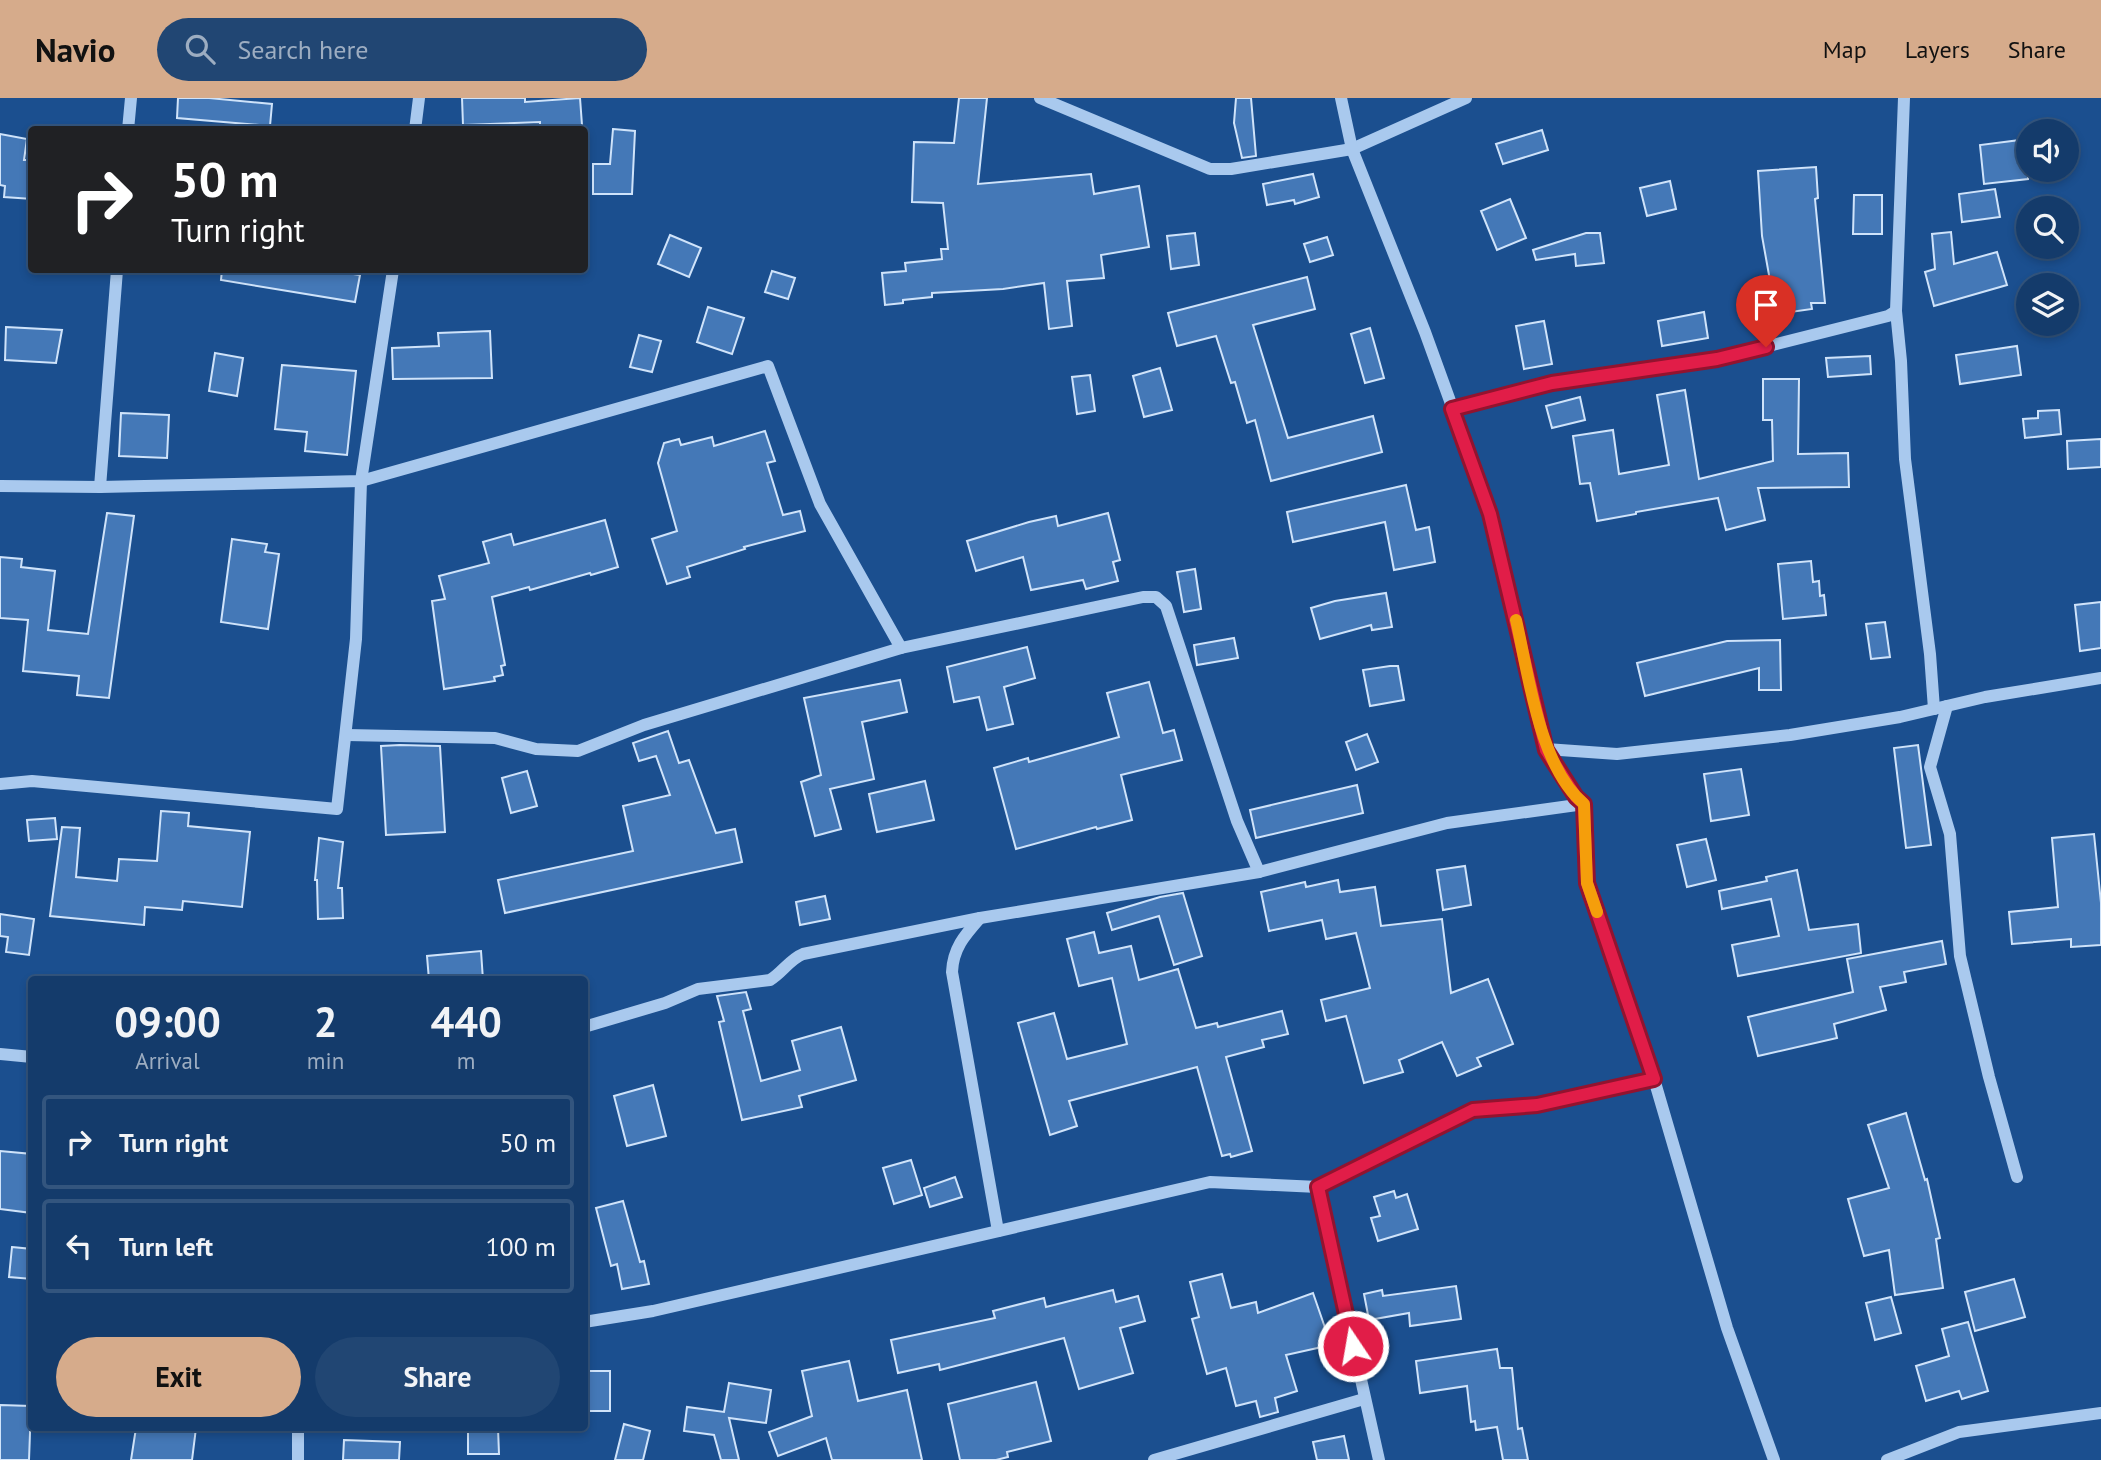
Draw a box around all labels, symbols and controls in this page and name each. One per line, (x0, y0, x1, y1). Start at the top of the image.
search box (157, 18, 647, 81)
text: Navio (35, 28, 115, 71)
icon: search (181, 30, 219, 68)
text: Search here (237, 33, 369, 66)
text: Map (1823, 34, 1867, 65)
text: Layers (1905, 34, 1970, 65)
text: Share (2008, 34, 2066, 65)
map controls (2016, 119, 2079, 336)
button: sound (2016, 119, 2079, 182)
text: 50 m (171, 147, 278, 211)
icon: right (56, 154, 147, 245)
button: search (2016, 196, 2079, 259)
text: Turn right (171, 209, 305, 251)
button: layers (2016, 273, 2079, 336)
pin (1736, 275, 1796, 347)
icon: arrive (1747, 286, 1785, 324)
text: 09:00 (114, 994, 221, 1049)
text: 2 (314, 994, 337, 1049)
text: 440 (430, 994, 502, 1049)
text: Arrival (135, 1046, 200, 1075)
text: min (307, 1046, 344, 1075)
text: m (457, 1046, 475, 1075)
icon: right (60, 1123, 98, 1161)
text: Turn right (119, 1126, 228, 1159)
text: 50 m (500, 1126, 556, 1159)
icon: left (60, 1227, 98, 1265)
text: Turn left (119, 1230, 213, 1263)
text: 100 m (485, 1230, 556, 1263)
position arrow (1316, 1309, 1390, 1383)
button: Exit (56, 1337, 301, 1417)
button: Share (315, 1337, 560, 1417)

